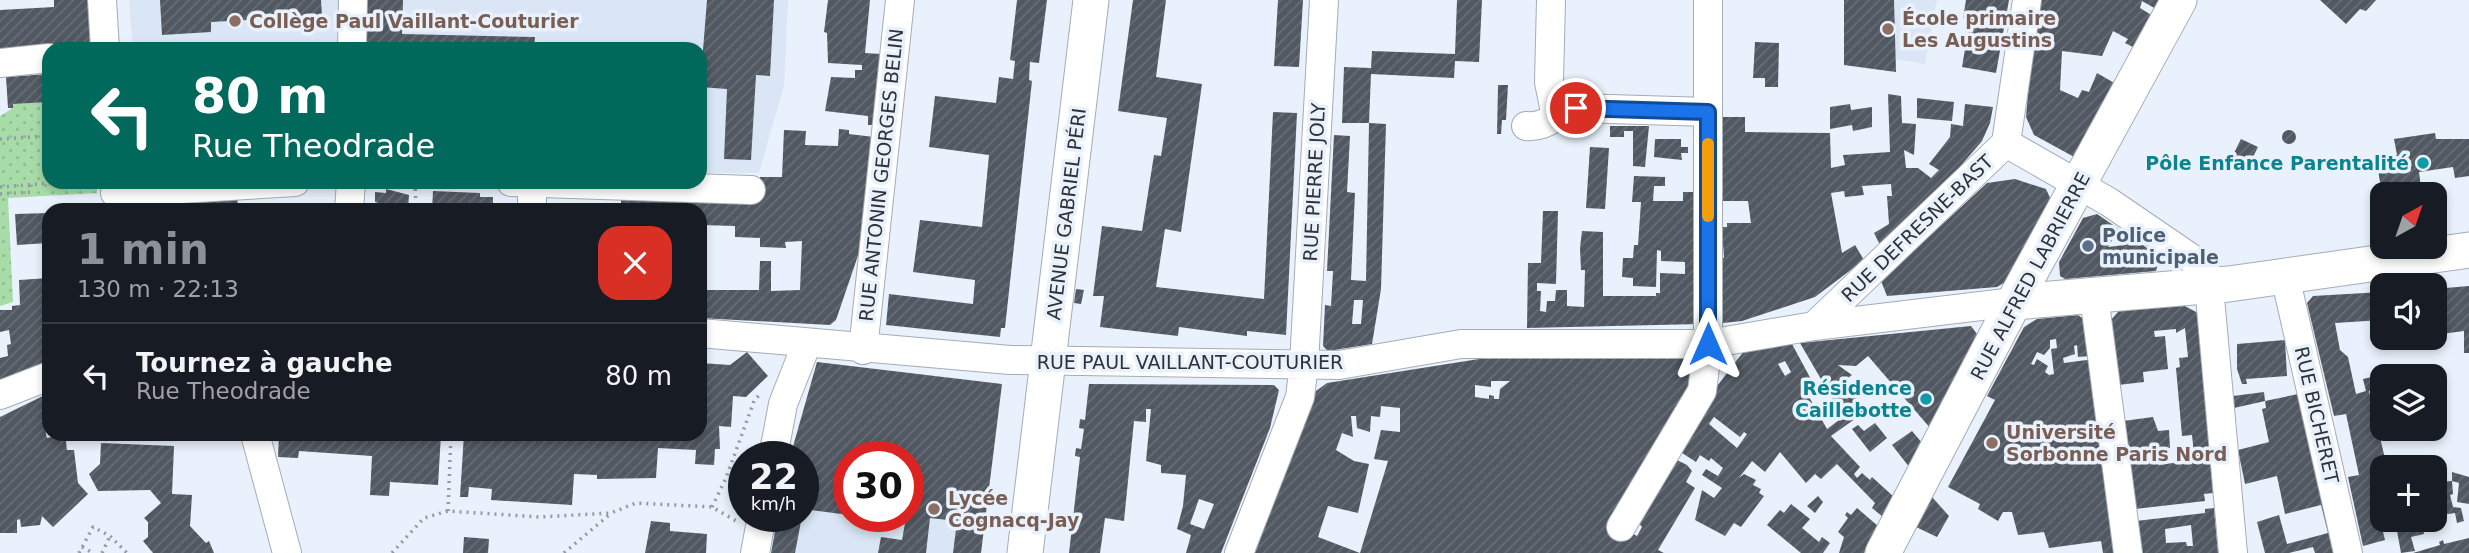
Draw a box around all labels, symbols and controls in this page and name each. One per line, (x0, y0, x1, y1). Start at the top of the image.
place label: École primaire Les Augustins (1902, 7, 2056, 51)
place label: Collège Paul Vaillant-Couturier (249, 10, 579, 32)
marker: Collège Paul Vaillant-Couturier (227, 13, 243, 29)
marker: École primaire Les Augustins (1880, 21, 1896, 37)
street label: RUE ANTONIN GEORGES BELIN (855, 28, 907, 322)
text: 80 m (192, 68, 328, 125)
icon: left (77, 70, 168, 161)
pin (1546, 78, 1606, 138)
icon: arrive (1557, 89, 1595, 127)
street label: RUE PIERRE JOLY (1299, 102, 1329, 262)
street label: AVENUE GABRIEL PÉRI (1042, 107, 1090, 321)
text: Rue Theodrade (192, 127, 435, 165)
street label: RUE DEFRESNE-BAST (1837, 150, 1998, 306)
place label: Pôle Enfance Parentalité (2145, 152, 2409, 174)
marker: Pôle Enfance Parentalité (2415, 155, 2431, 171)
street label: RUE ALFRED LABRIERRE (1966, 168, 2094, 384)
north arrow (2370, 182, 2446, 259)
map controls (2370, 182, 2447, 532)
place label: Police municipale (2102, 224, 2219, 268)
text: 1 min (77, 225, 209, 274)
button: close (598, 226, 672, 300)
marker: Police municipale (2080, 238, 2096, 254)
button: sound (2370, 273, 2447, 350)
text: 130 m · 22:13 (77, 276, 239, 302)
position arrow (1671, 307, 1745, 381)
street label: RUE BICHERET (2291, 344, 2344, 486)
text: Tournez à gauche (136, 348, 393, 378)
street label: RUE PAUL VAILLANT-COUTURIER (1037, 351, 1343, 373)
icon: left (77, 357, 115, 395)
text: 80 m (605, 361, 672, 391)
button: layers (2370, 364, 2447, 441)
place label: Résidence Caillebotte (1795, 377, 1912, 421)
text: Rue Theodrade (136, 378, 311, 404)
marker: Résidence Caillebotte (1918, 391, 1934, 407)
place label: Université Sorbonne Paris Nord (2006, 421, 2227, 465)
marker: Université Sorbonne Paris Nord (1984, 435, 2000, 451)
speed limit sign: 30 (833, 441, 924, 532)
button: + (2370, 455, 2447, 532)
text: 22 (749, 457, 798, 497)
place label: Lycée Cognacq-Jay (948, 487, 1080, 531)
text: km/h (751, 493, 796, 514)
marker: Lycée Cognacq-Jay (926, 501, 942, 517)

